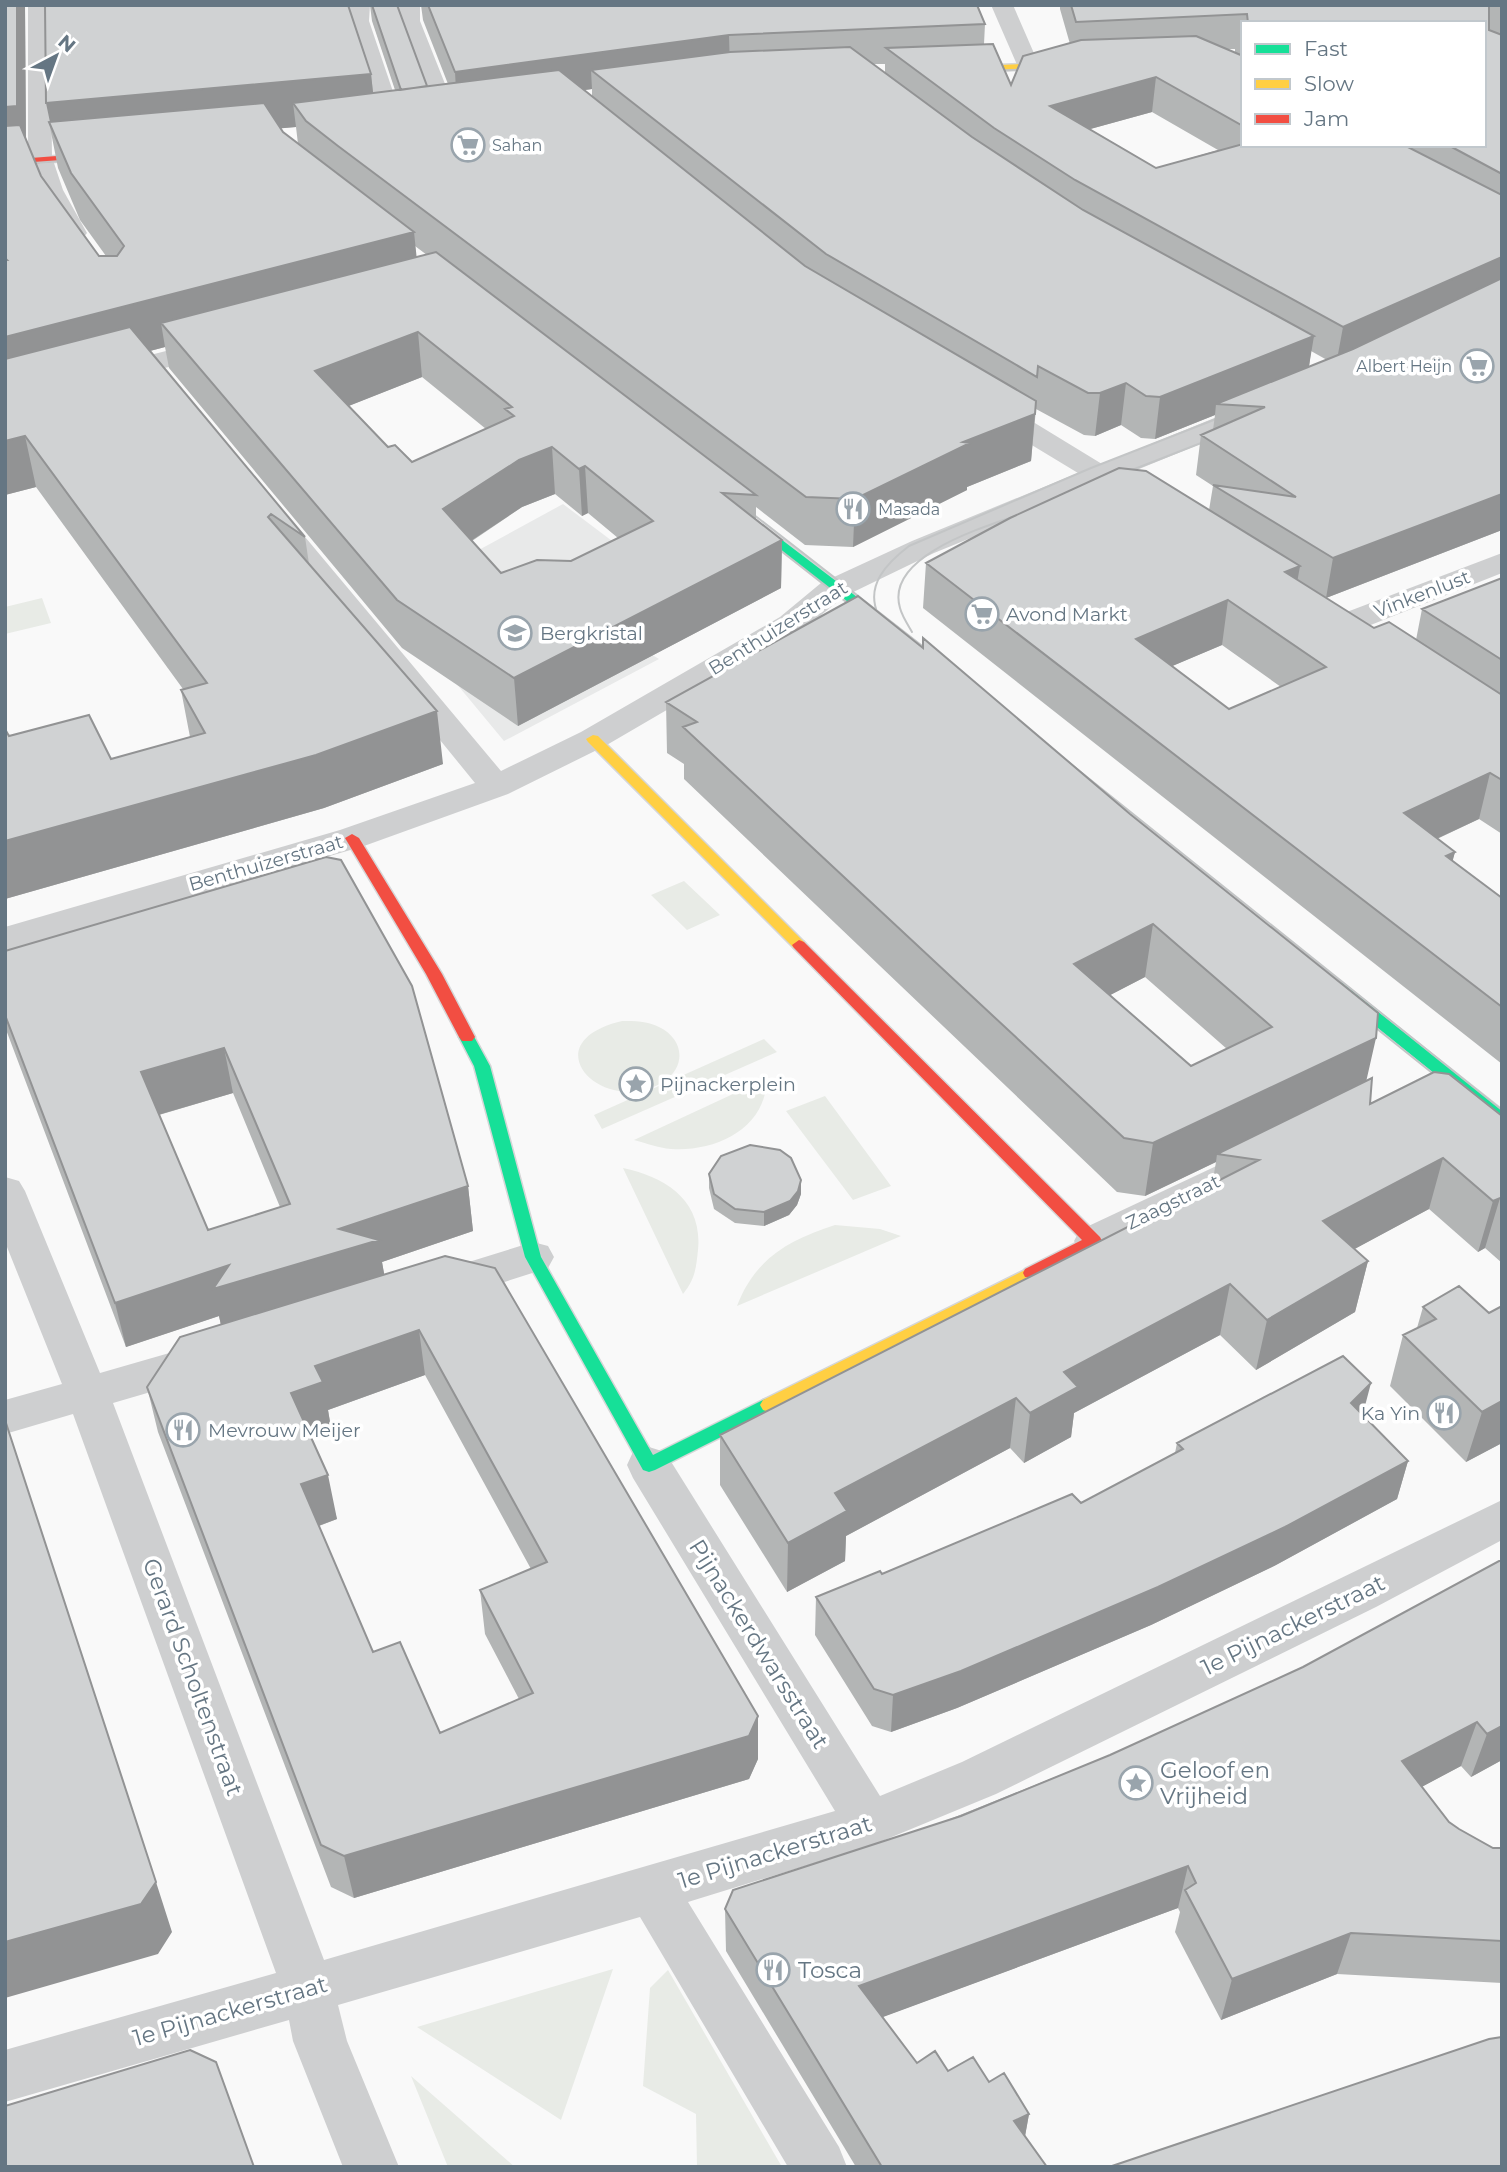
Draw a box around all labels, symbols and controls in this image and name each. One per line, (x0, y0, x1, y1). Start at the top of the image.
north arrow (21, 21, 91, 91)
legend (1241, 21, 1486, 147)
text: N (53, 30, 80, 57)
text: Fast (1304, 36, 1348, 61)
text: Slow (1304, 71, 1354, 96)
text: Jam (1303, 106, 1349, 131)
supermarket icon: Sahan (449, 126, 487, 164)
place label: Sahan (492, 136, 542, 155)
supermarket icon: Albert Heijn (1458, 347, 1496, 385)
place label: Albert Heijn (1356, 357, 1452, 376)
restaurant icon: Masada (834, 490, 872, 528)
place label: Masada (878, 500, 940, 519)
street label: Vinkenlust (1371, 565, 1474, 623)
street label: Benthuizerstraat (704, 576, 852, 680)
supermarket icon: Avond Markt (963, 595, 1001, 633)
place label: Avond Markt (1006, 603, 1128, 626)
school or university icon: Bergkristal (496, 614, 534, 652)
place label: Bergkristal (540, 622, 643, 645)
street label: Benthuizerstraat (186, 830, 346, 896)
place icon: Pijnackerplein (617, 1065, 655, 1103)
place label: Pijnackerplein (660, 1073, 796, 1096)
street label: Zaagstraat (1122, 1169, 1224, 1235)
restaurant icon: Ka Yin (1425, 1394, 1463, 1432)
place label: Ka Yin (1361, 1402, 1420, 1425)
restaurant icon: Mevrouw Meijer (164, 1411, 202, 1449)
place label: Mevrouw Meijer (208, 1419, 361, 1442)
street label: Pijnackerdwarsstraat (683, 1534, 835, 1754)
street label: Gerard Scholtenstraat (137, 1554, 249, 1800)
street label: 1e Pijnackerstraat (1197, 1568, 1389, 1682)
place label: Geloof en Vrijheid (1160, 1756, 1270, 1810)
place icon: Geloof en Vrijheid (1117, 1764, 1155, 1802)
street label: 1e Pijnackerstraat (675, 1809, 875, 1895)
restaurant icon: Tosca (754, 1951, 792, 1989)
place label: Tosca (798, 1956, 862, 1984)
street label: 1e Pijnackerstraat (130, 1970, 330, 2052)

